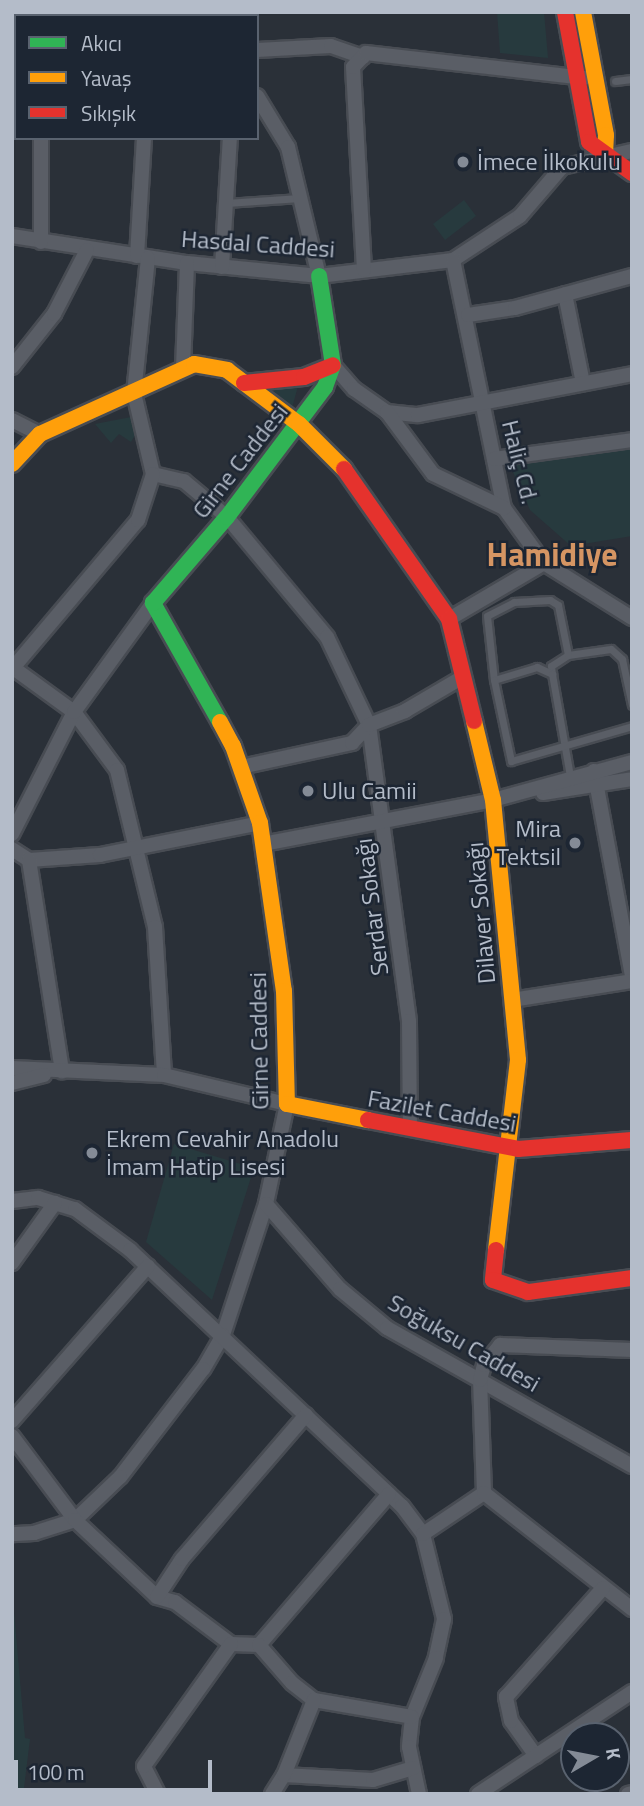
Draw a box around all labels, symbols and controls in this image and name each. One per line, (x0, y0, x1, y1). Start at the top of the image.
legend (14, 14, 259, 140)
text: Akıcı (81, 27, 122, 59)
text: Yavaş (81, 62, 132, 94)
text: Sıkışık (81, 97, 136, 129)
place label: İmece İlkokulu (477, 148, 621, 176)
marker: İmece İlkokulu (455, 154, 471, 170)
street label: Hasdal Caddesi (180, 224, 336, 264)
street label: Girne Caddesi (186, 398, 294, 524)
street label: Haliç Cd. (496, 417, 544, 507)
district label: Hamidiye (486, 535, 618, 573)
place label: Ulu Camii (322, 777, 417, 805)
marker: Ulu Camii (300, 783, 316, 799)
place label: Mira Tektsil (497, 815, 561, 871)
marker: Mira Tektsil (567, 835, 583, 851)
street label: Serdar Sokağı (349, 837, 395, 977)
street label: Dilaver Sokağı (460, 841, 502, 985)
street label: Girne Caddesi (243, 972, 275, 1110)
street label: Fazilet Caddesi (365, 1084, 519, 1138)
place label: Ekrem Cevahir Anadolu İmam Hatip Lisesi (106, 1125, 339, 1181)
marker: Ekrem Cevahir Anadolu İmam Hatip Lisesi (84, 1145, 100, 1161)
street label: Soğuksu Caddesi (383, 1288, 545, 1398)
north arrow (560, 1722, 630, 1792)
scale bar (18, 1746, 215, 1790)
text: K (599, 1746, 629, 1762)
text: 100 m (27, 1756, 84, 1788)

